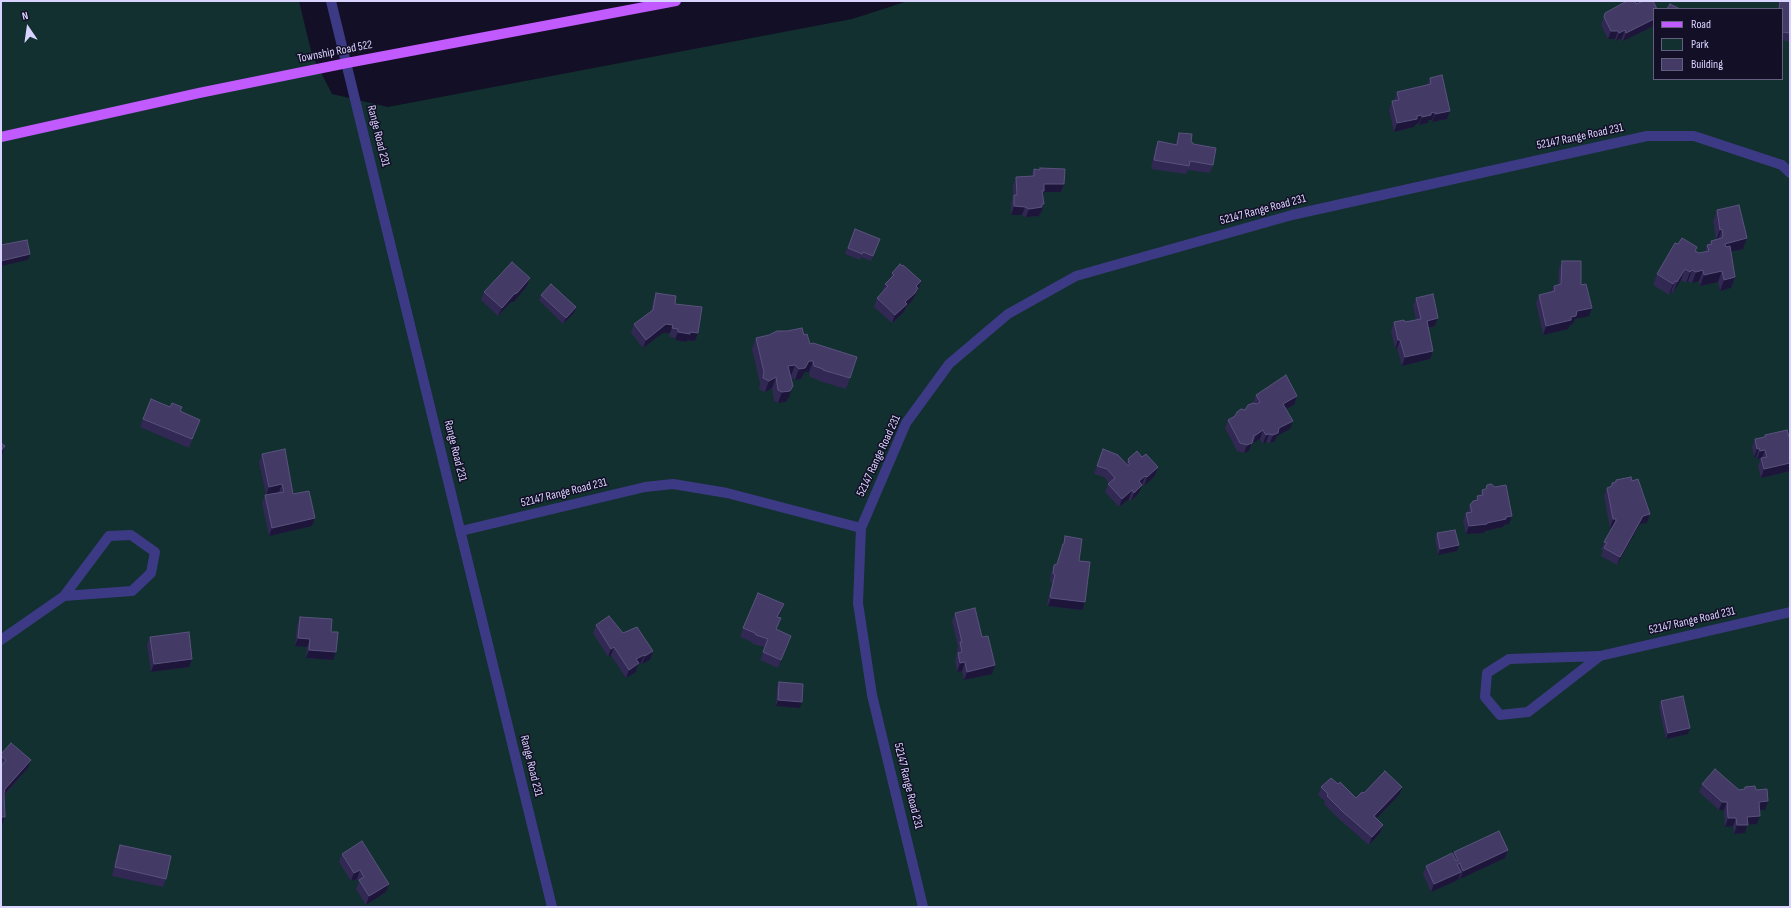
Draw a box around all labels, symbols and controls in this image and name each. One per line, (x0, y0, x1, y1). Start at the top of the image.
north arrow (8, 8, 48, 48)
legend (1653, 8, 1783, 80)
text: N (21, 9, 30, 23)
text: Road (1691, 17, 1711, 32)
text: Park (1691, 37, 1709, 52)
street label: Township Road 522 (296, 38, 374, 66)
text: Building (1691, 57, 1723, 72)
street label: Range Road 231 (363, 104, 393, 168)
street label: 52147 Range Road 231 (1535, 121, 1625, 153)
street label: 52147 Range Road 231 (1218, 192, 1308, 228)
street label: 52147 Range Road 231 (854, 413, 904, 499)
street label: Range Road 231 (440, 419, 470, 483)
street label: 52147 Range Road 231 (519, 475, 609, 511)
street label: 52147 Range Road 231 (1647, 604, 1737, 638)
street label: Range Road 231 (516, 734, 546, 798)
street label: 52147 Range Road 231 (890, 741, 926, 831)

